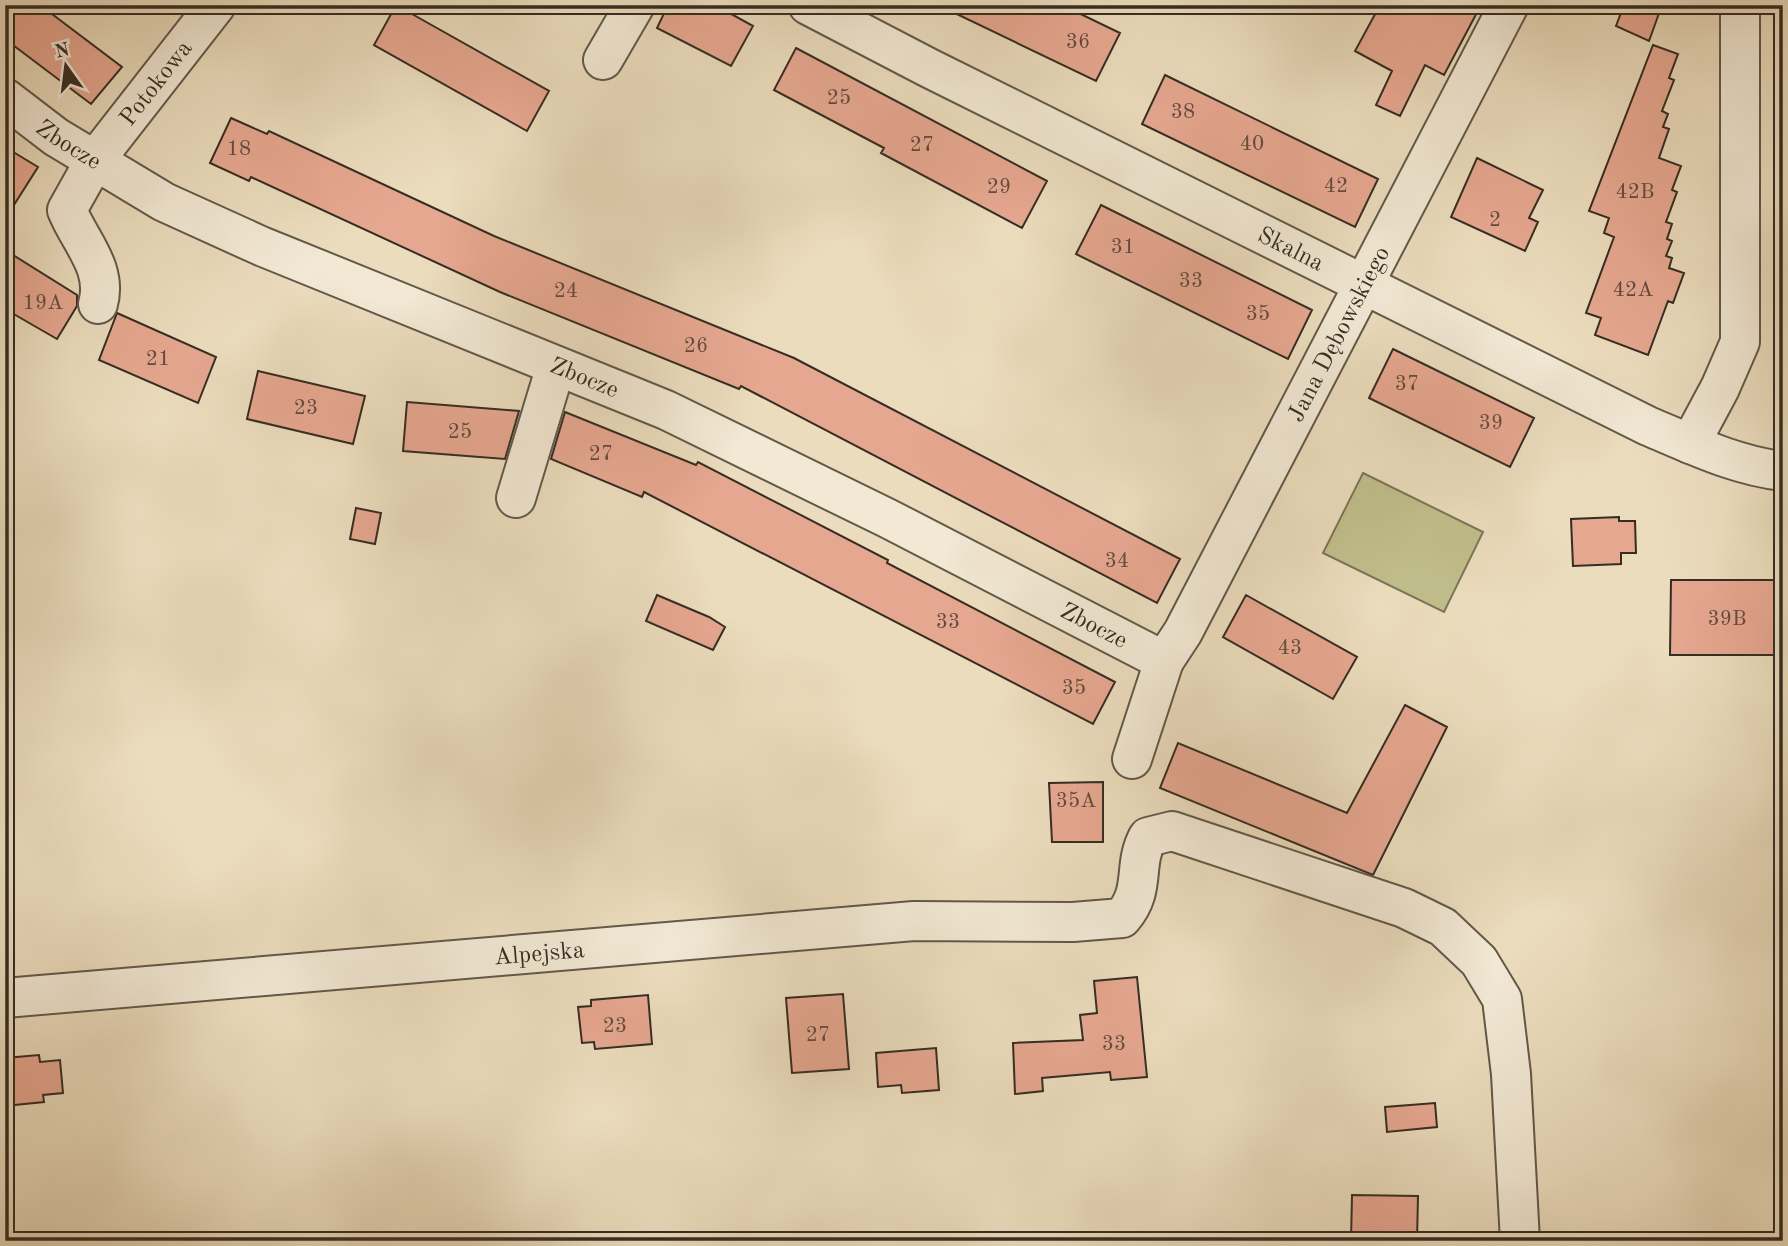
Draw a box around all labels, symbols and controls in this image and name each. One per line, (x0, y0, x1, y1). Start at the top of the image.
north arrow (32, 32, 102, 102)
house number: 36 (1066, 32, 1090, 53)
street label: Potokowa (116, 37, 198, 131)
text: N (53, 41, 72, 63)
house number: 25 (827, 88, 851, 109)
house number: 38 (1171, 102, 1195, 123)
street label: Zbocze (31, 116, 105, 175)
house number: 40 (1240, 134, 1264, 155)
house number: 27 (910, 135, 934, 156)
house number: 18 (227, 139, 251, 160)
house number: 42 (1324, 176, 1348, 197)
house number: 29 (987, 177, 1011, 198)
house number: 42B (1616, 182, 1654, 203)
house number: 2 (1489, 210, 1501, 231)
street label: Skalna (1253, 224, 1327, 277)
house number: 31 (1111, 237, 1135, 258)
street label: Jana Dębowskiego (1285, 243, 1395, 426)
house number: 33 (1179, 271, 1203, 292)
house number: 42A (1613, 280, 1653, 301)
house number: 24 (554, 281, 578, 302)
house number: 19A (23, 293, 63, 314)
house number: 35 (1246, 304, 1270, 325)
house number: 26 (684, 336, 708, 357)
house number: 21 (146, 349, 170, 370)
street label: Zbocze (546, 354, 622, 404)
house number: 37 (1395, 374, 1419, 395)
house number: 23 (294, 398, 318, 419)
house number: 39 (1479, 413, 1503, 434)
house number: 25 (448, 422, 472, 443)
house number: 27 (589, 444, 613, 465)
house number: 34 (1105, 551, 1129, 572)
street label: Zbocze (1056, 600, 1131, 654)
house number: 39B (1708, 609, 1746, 630)
house number: 33 (936, 612, 960, 633)
house number: 43 (1278, 638, 1302, 659)
house number: 35 (1062, 678, 1086, 699)
house number: 35A (1056, 791, 1096, 812)
street label: Alpejska (493, 939, 586, 971)
house number: 23 (603, 1016, 627, 1037)
house number: 27 (806, 1025, 830, 1046)
house number: 33 (1102, 1034, 1126, 1055)

